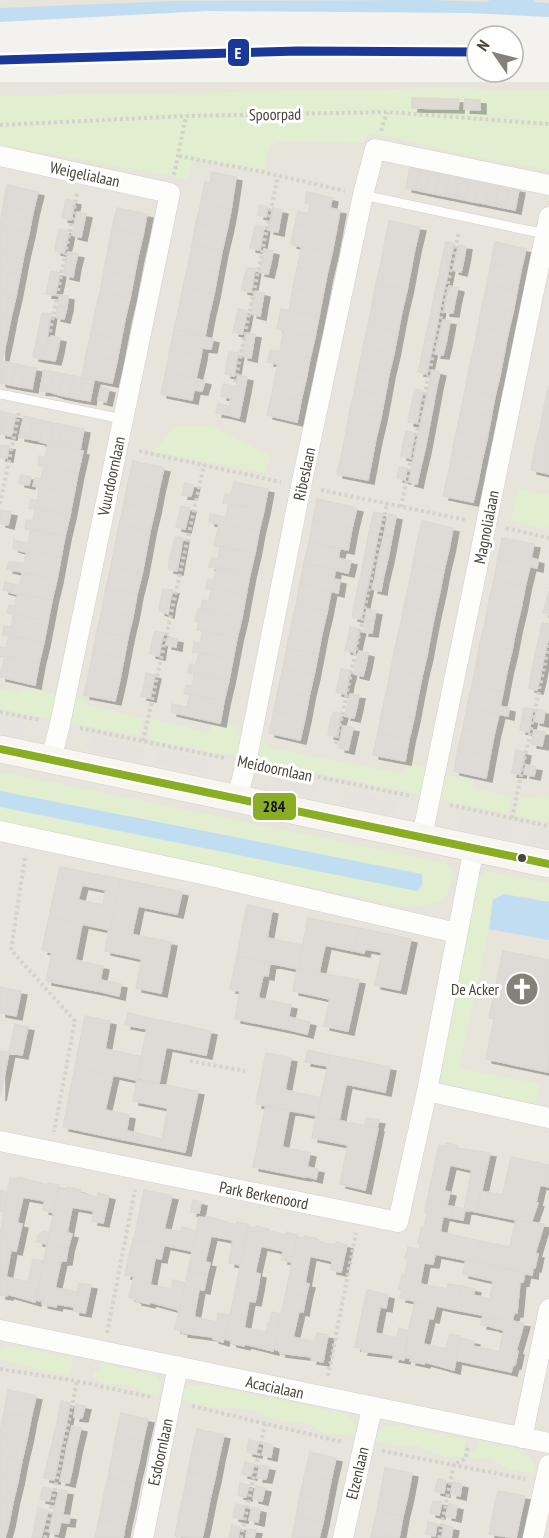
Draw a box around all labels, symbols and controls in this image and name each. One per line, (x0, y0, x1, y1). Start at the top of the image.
north arrow (465, 24, 525, 84)
text: N (472, 36, 493, 55)
line badge: E (227, 38, 250, 67)
text: E (235, 43, 242, 63)
street label: Spoorpad (249, 104, 301, 124)
street label: Weigelialaan (48, 157, 122, 191)
street label: Vuurdoornlaan (93, 434, 129, 519)
street label: Ribeslaan (289, 446, 319, 502)
street label: Magnolialaan (469, 488, 503, 566)
street label: Meidoornlaan (236, 750, 314, 786)
line badge: 284 (252, 792, 297, 821)
text: 284 (263, 796, 286, 816)
unlabelled marker (516, 852, 528, 864)
church icon: De Acker (504, 971, 540, 1007)
place label: De Acker (451, 979, 500, 999)
street label: Park Berkenoord (218, 1177, 310, 1213)
street label: Acacialaan (244, 1371, 306, 1403)
street label: Esdoornlaan (143, 1417, 177, 1487)
street label: Elzenlaan (341, 1445, 373, 1501)

